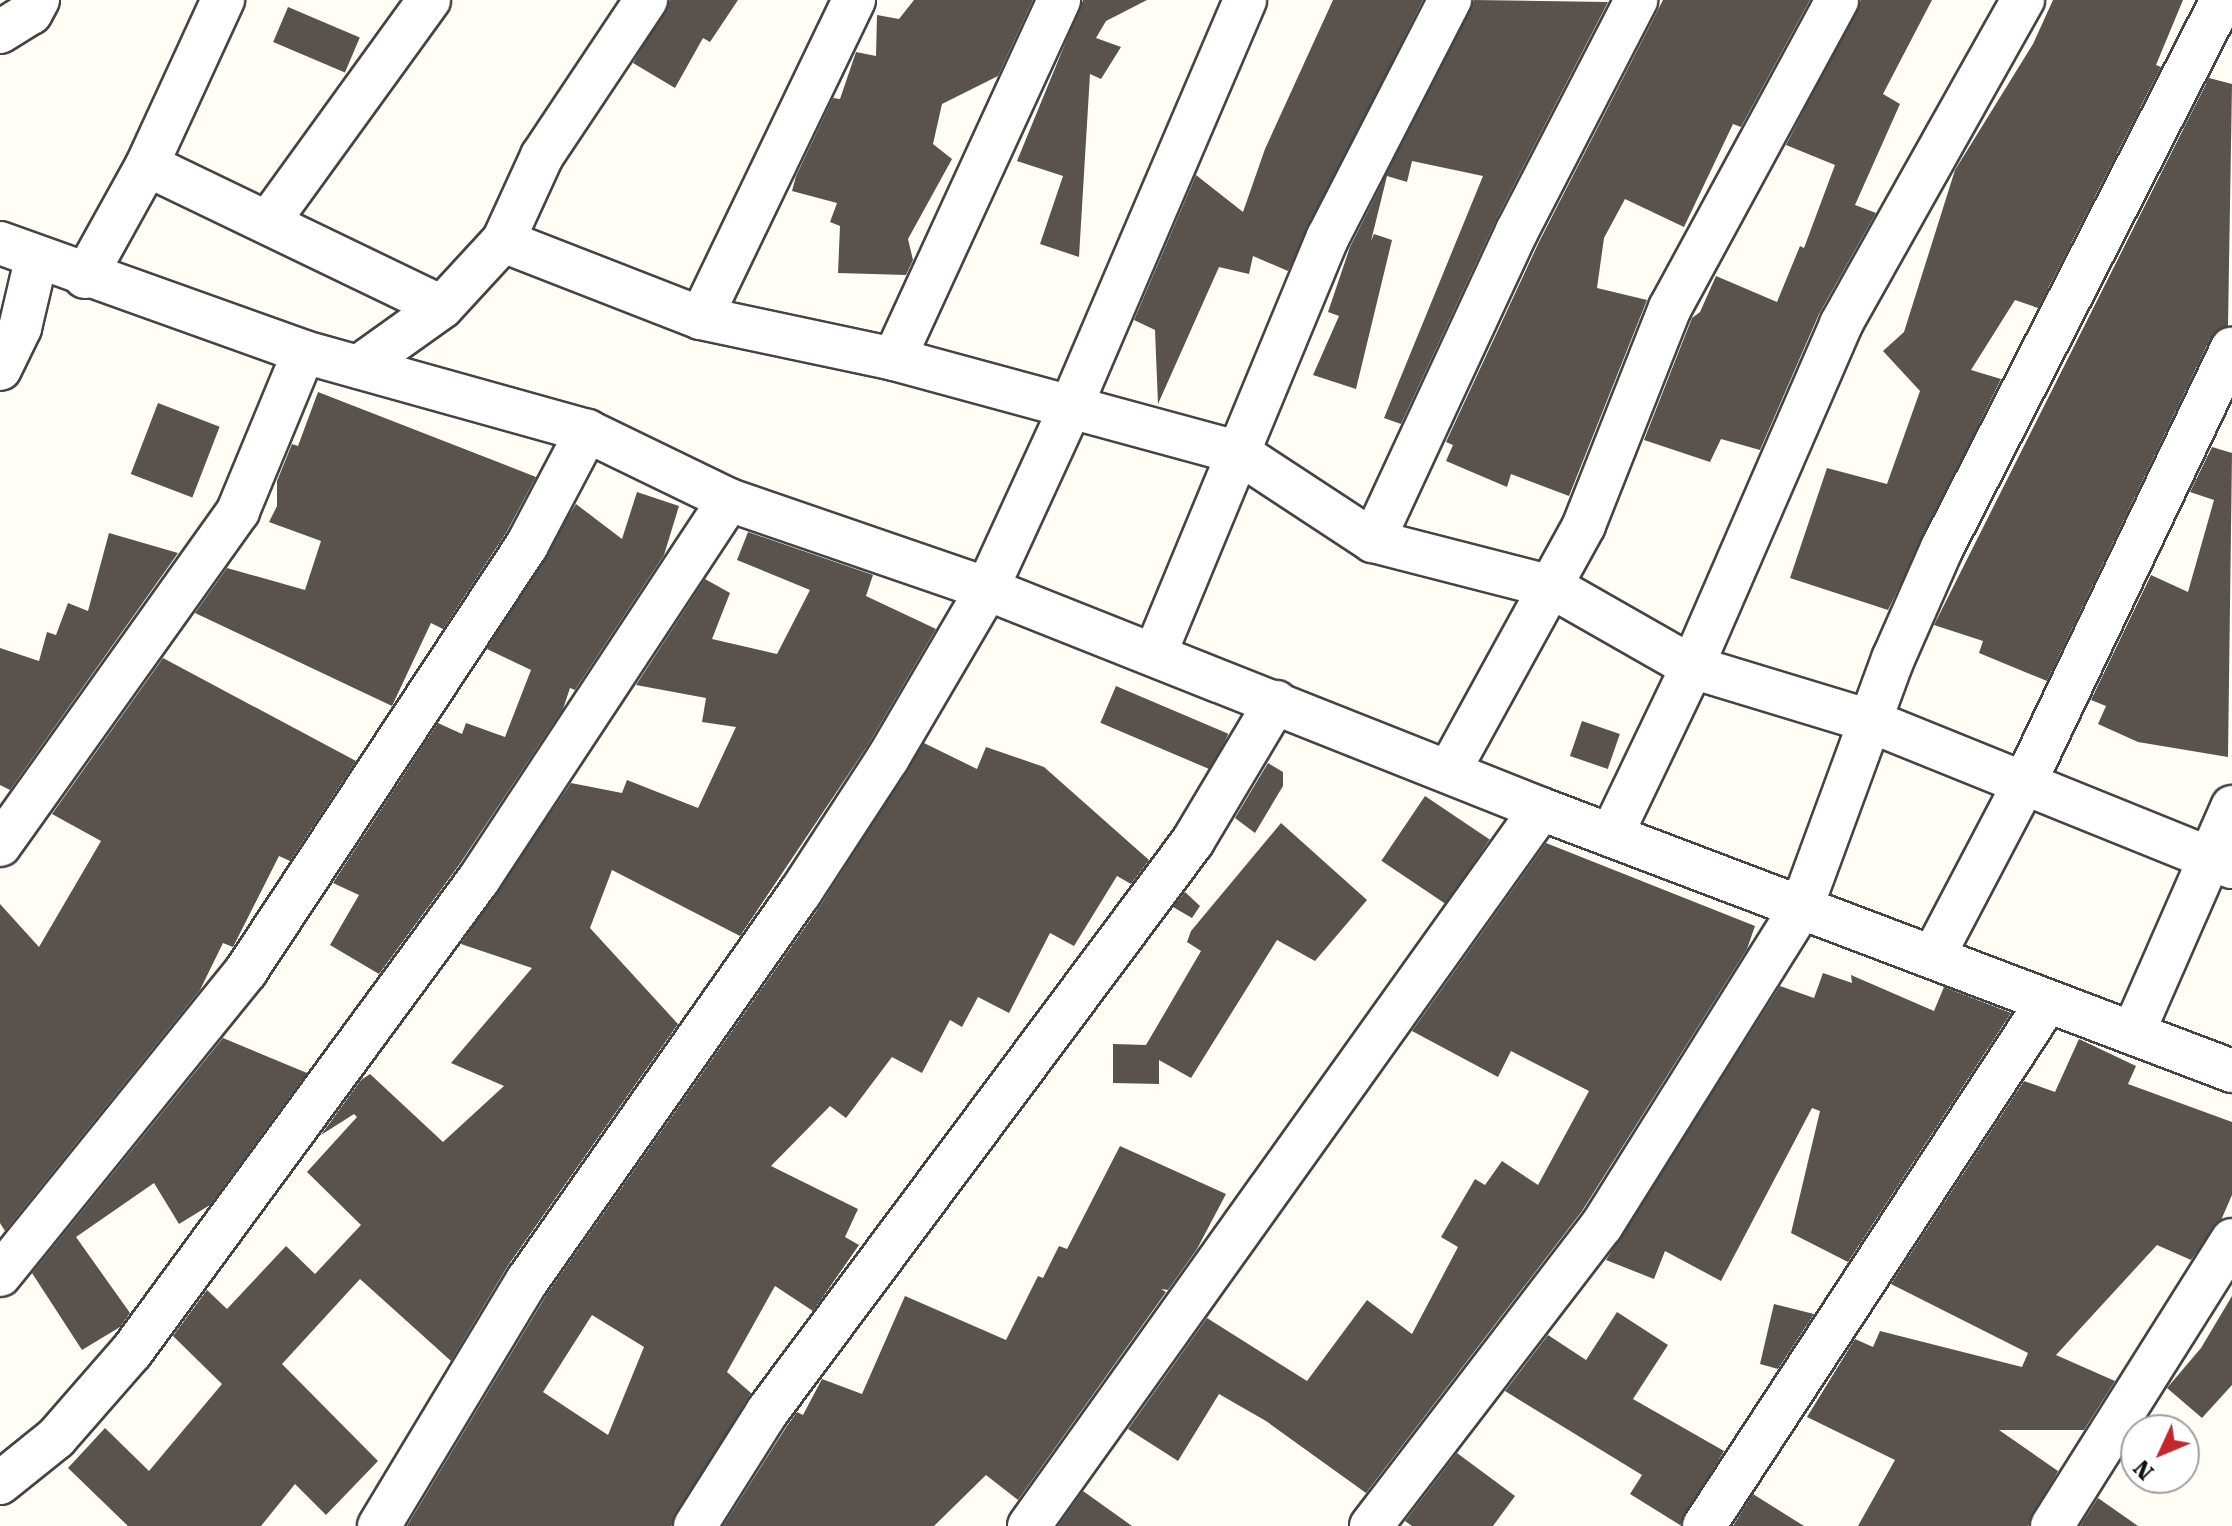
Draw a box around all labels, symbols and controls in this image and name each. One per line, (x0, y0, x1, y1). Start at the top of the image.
north arrow (2120, 1414, 2200, 1494)
text: N (2129, 1455, 2159, 1484)

